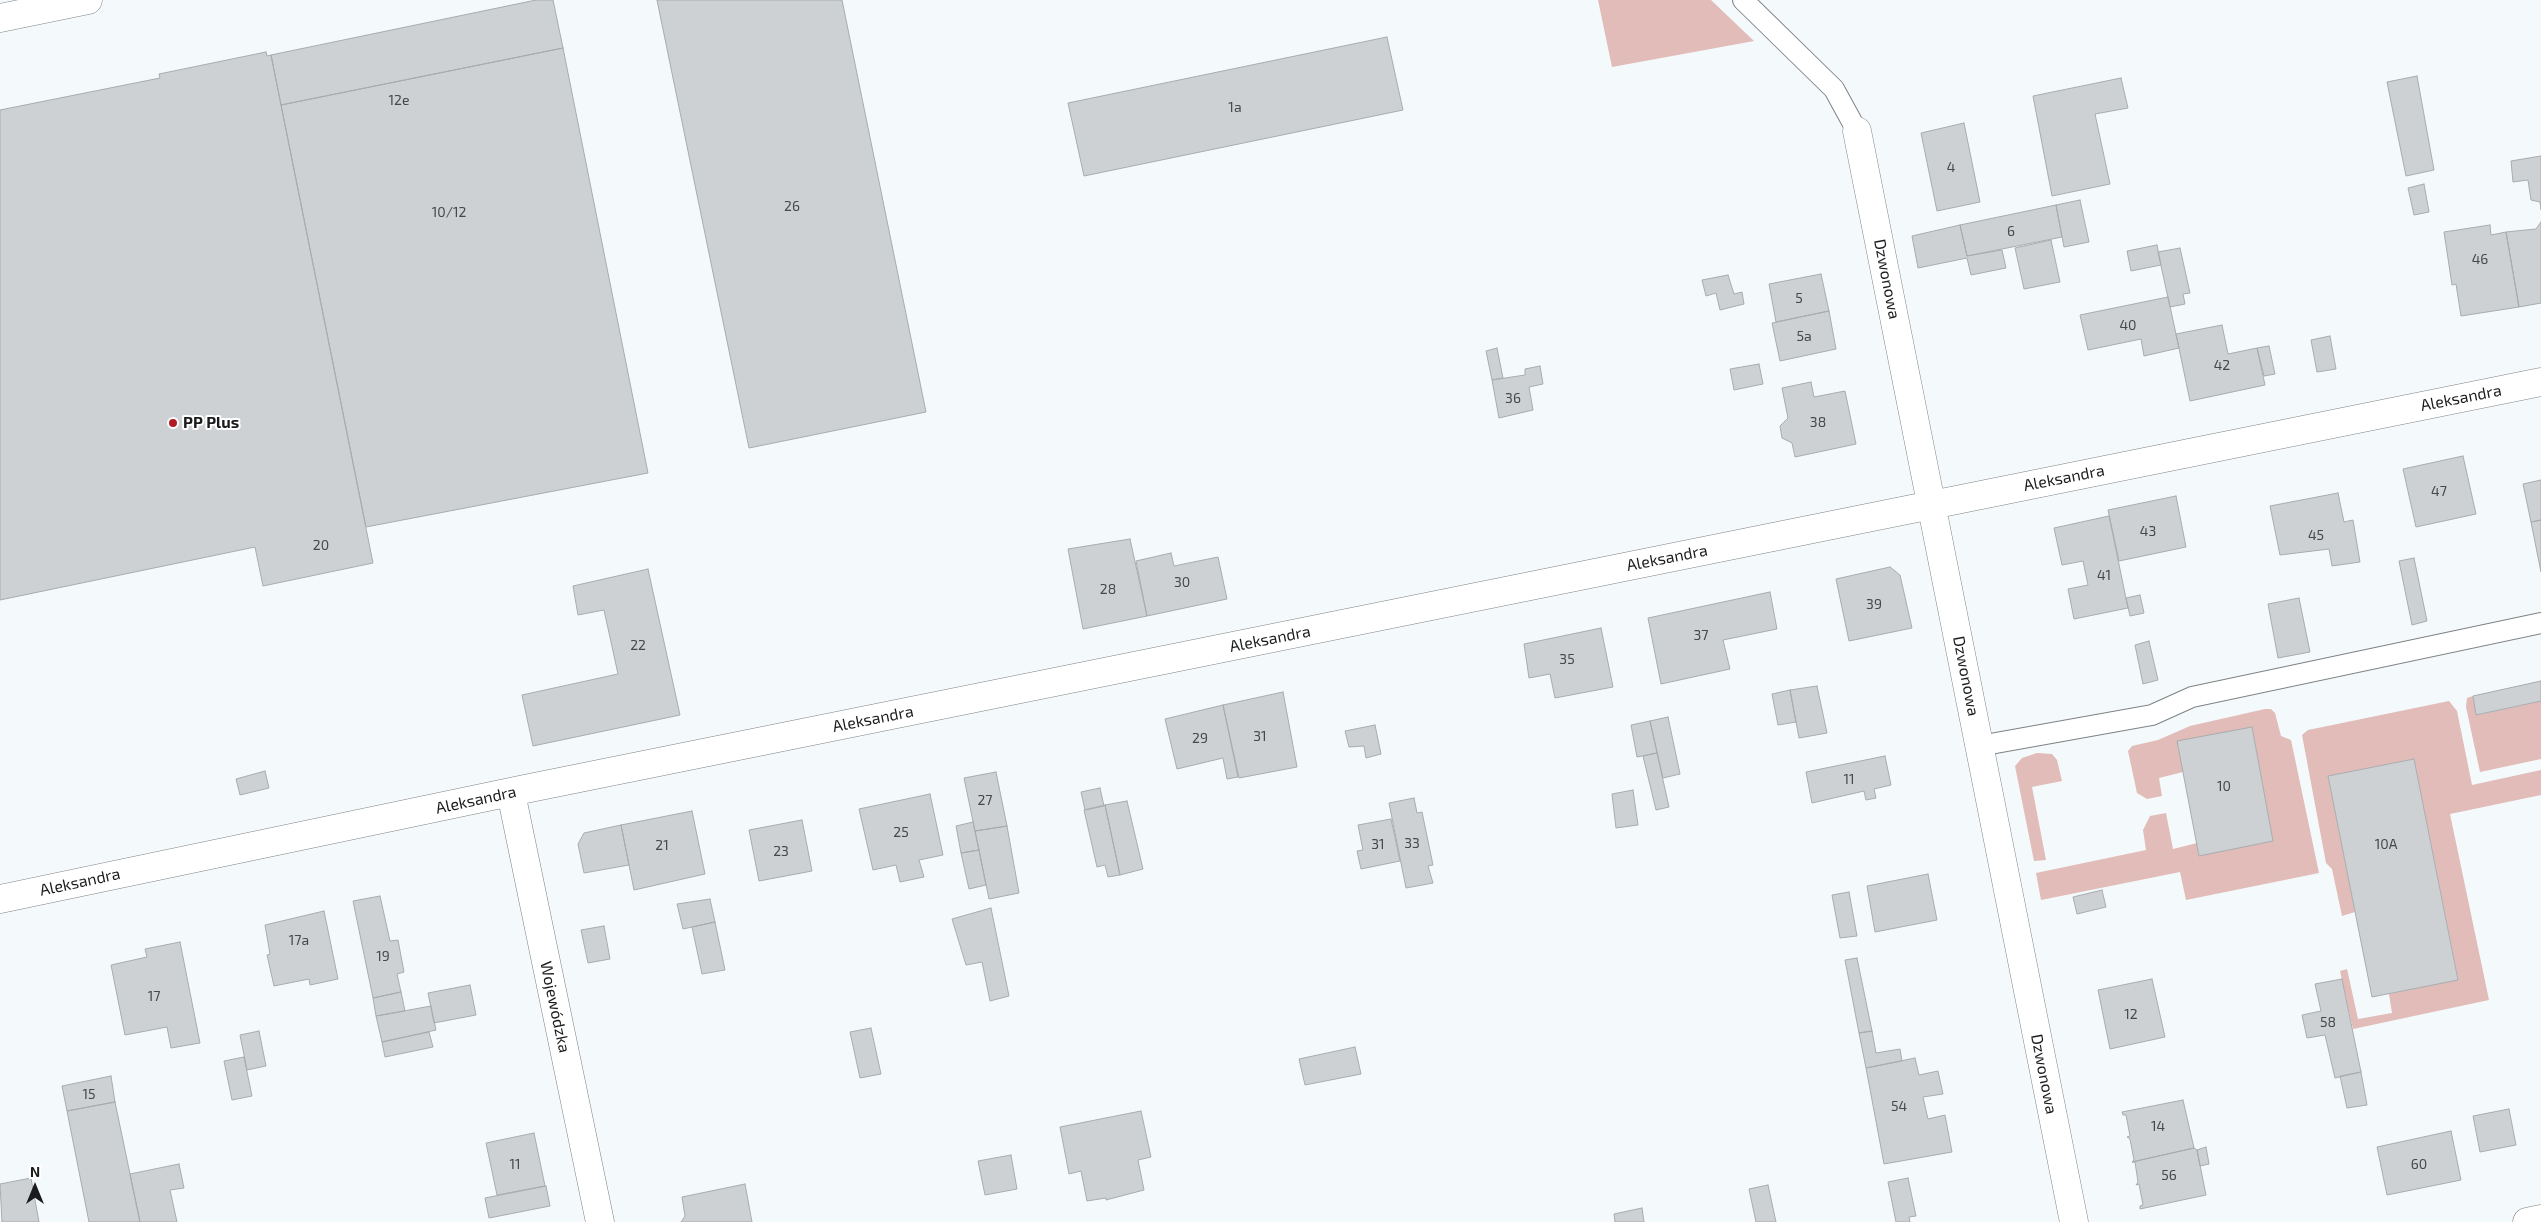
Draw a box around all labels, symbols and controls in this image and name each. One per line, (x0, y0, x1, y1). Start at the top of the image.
house number: 12e (389, 92, 409, 108)
house number: 1a (1228, 99, 1242, 115)
house number: 4 (1947, 159, 1955, 175)
house number: 26 (784, 198, 800, 214)
house number: 10/12 (432, 204, 466, 220)
house number: 6 (2007, 223, 2015, 239)
street label: Dzwonowa (1870, 237, 1904, 321)
house number: 46 (2472, 251, 2488, 267)
house number: 5 (1795, 290, 1803, 306)
house number: 40 (2119, 317, 2137, 333)
house number: 5a (1796, 328, 1812, 344)
house number: 42 (2214, 357, 2230, 373)
street label: Aleksandra (2419, 381, 2503, 415)
house number: 36 (1505, 390, 1521, 406)
place label: PP Plus (183, 413, 239, 433)
house number: 38 (1810, 414, 1826, 430)
marker: PP Plus (167, 417, 179, 429)
street label: Aleksandra (2022, 461, 2106, 495)
house number: 47 (2431, 483, 2447, 499)
house number: 43 (2140, 523, 2156, 539)
house number: 45 (2308, 527, 2324, 543)
house number: 20 (313, 537, 329, 553)
street label: Aleksandra (1625, 541, 1709, 575)
house number: 41 (2097, 567, 2111, 583)
house number: 30 (1174, 574, 1190, 590)
house number: 28 (1100, 581, 1116, 597)
house number: 39 (1866, 596, 1882, 612)
street label: Aleksandra (1228, 622, 1312, 656)
house number: 37 (1694, 627, 1708, 643)
street label: Dzwonowa (1949, 634, 1983, 718)
house number: 22 (630, 637, 646, 653)
house number: 35 (1559, 651, 1575, 667)
street label: Aleksandra (831, 702, 915, 736)
house number: 31 (1253, 728, 1267, 744)
house number: 29 (1192, 730, 1208, 746)
house number: 11 (1843, 771, 1855, 787)
house number: 10 (2217, 778, 2231, 794)
street label: Aleksandra (434, 782, 518, 818)
house number: 27 (977, 792, 993, 808)
house number: 25 (893, 824, 909, 840)
house number: 33 (1404, 835, 1420, 851)
house number: 31 (1371, 836, 1385, 852)
house number: 10A (2375, 836, 2397, 852)
house number: 21 (655, 837, 669, 853)
house number: 23 (773, 843, 789, 859)
street label: Aleksandra (38, 864, 122, 900)
house number: 17a (289, 932, 309, 948)
house number: 19 (376, 948, 390, 964)
street label: Wojewódzka (536, 960, 574, 1054)
house number: 17 (148, 988, 160, 1004)
house number: 12 (2124, 1006, 2138, 1022)
house number: 58 (2320, 1014, 2336, 1030)
street label: Dzwonowa (2027, 1032, 2061, 1116)
house number: 15 (82, 1086, 96, 1102)
house number: 54 (1891, 1098, 1907, 1114)
house number: 14 (2151, 1118, 2165, 1134)
house number: 11 (509, 1156, 521, 1172)
house number: 60 (2411, 1156, 2427, 1172)
north arrow (10, 1162, 60, 1212)
text: N (30, 1163, 40, 1180)
house number: 56 (2161, 1167, 2177, 1183)

